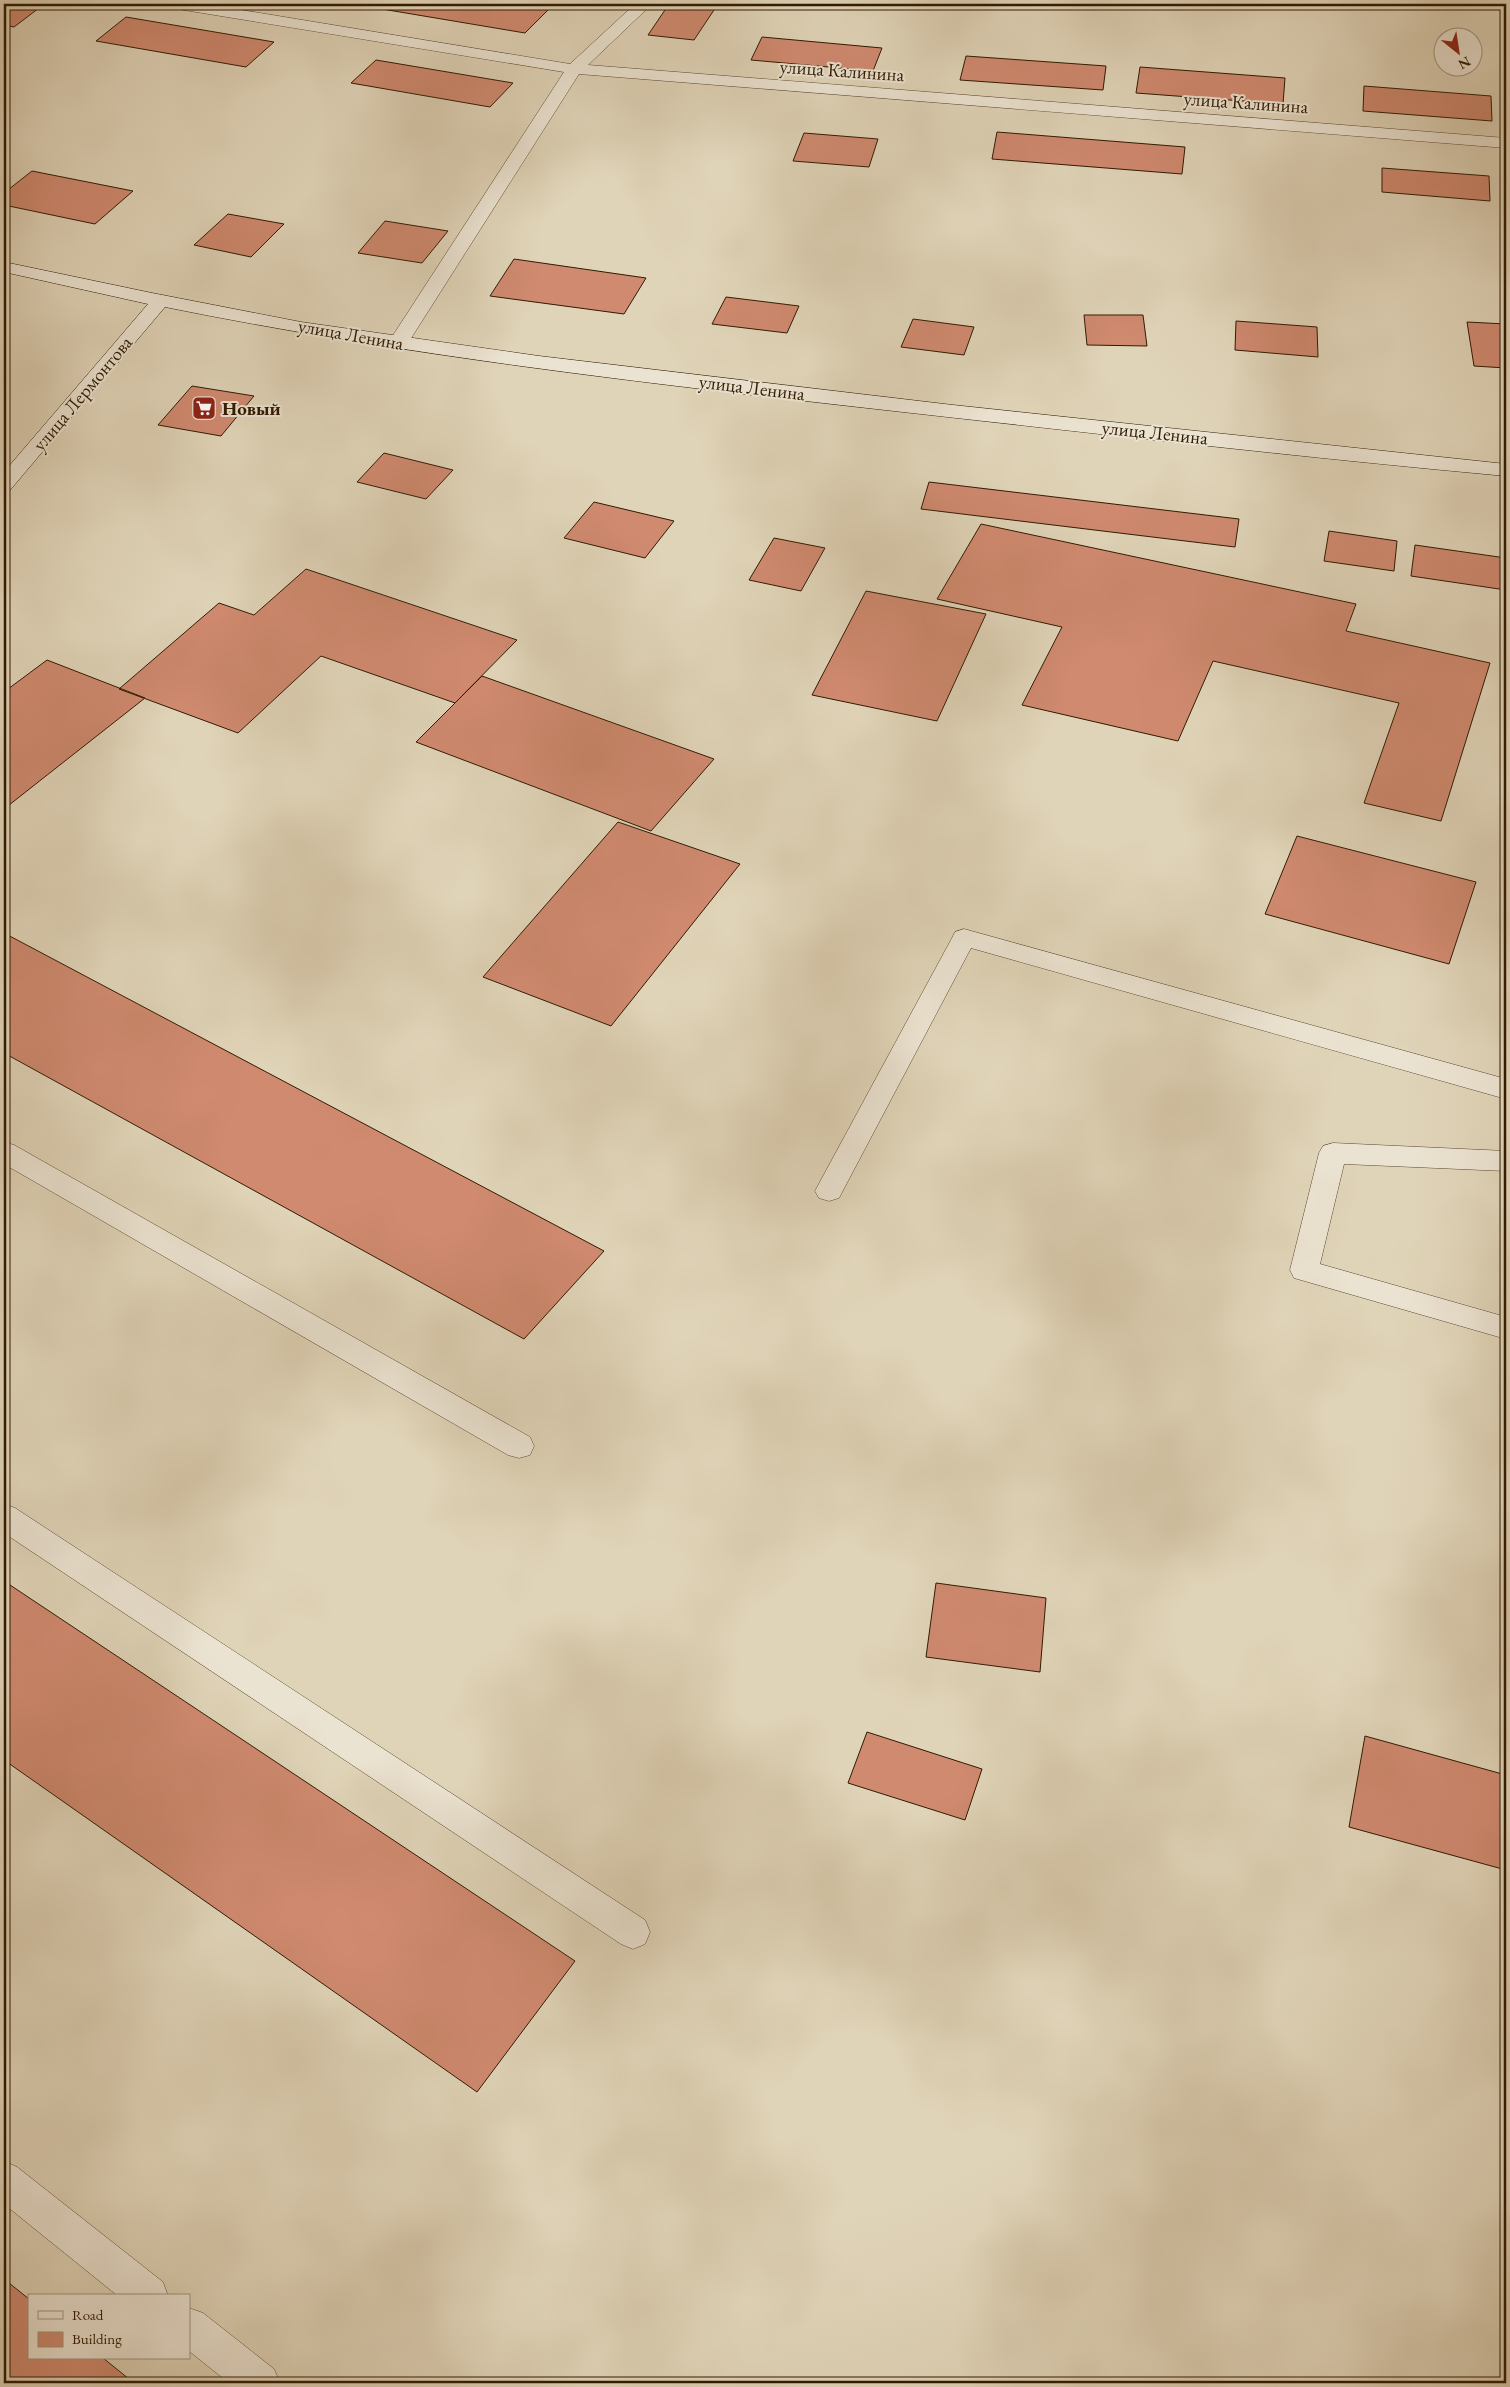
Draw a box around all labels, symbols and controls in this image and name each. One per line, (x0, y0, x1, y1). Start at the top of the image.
north arrow (1432, 28, 1482, 78)
text: N (1455, 53, 1474, 74)
street label: улица Калинина (779, 54, 906, 87)
street label: улица Калинина (1183, 86, 1310, 119)
street label: улица Ленина (296, 313, 406, 356)
street label: улица Лермонтова (27, 330, 138, 456)
street label: улица Ленина (698, 369, 807, 406)
supermarket icon: Новый (191, 395, 217, 421)
place label: Новый (222, 396, 281, 421)
street label: улица Ленина (1101, 414, 1210, 451)
legend (28, 2294, 190, 2360)
text: Road (72, 2305, 104, 2324)
text: Building (72, 2329, 122, 2348)

